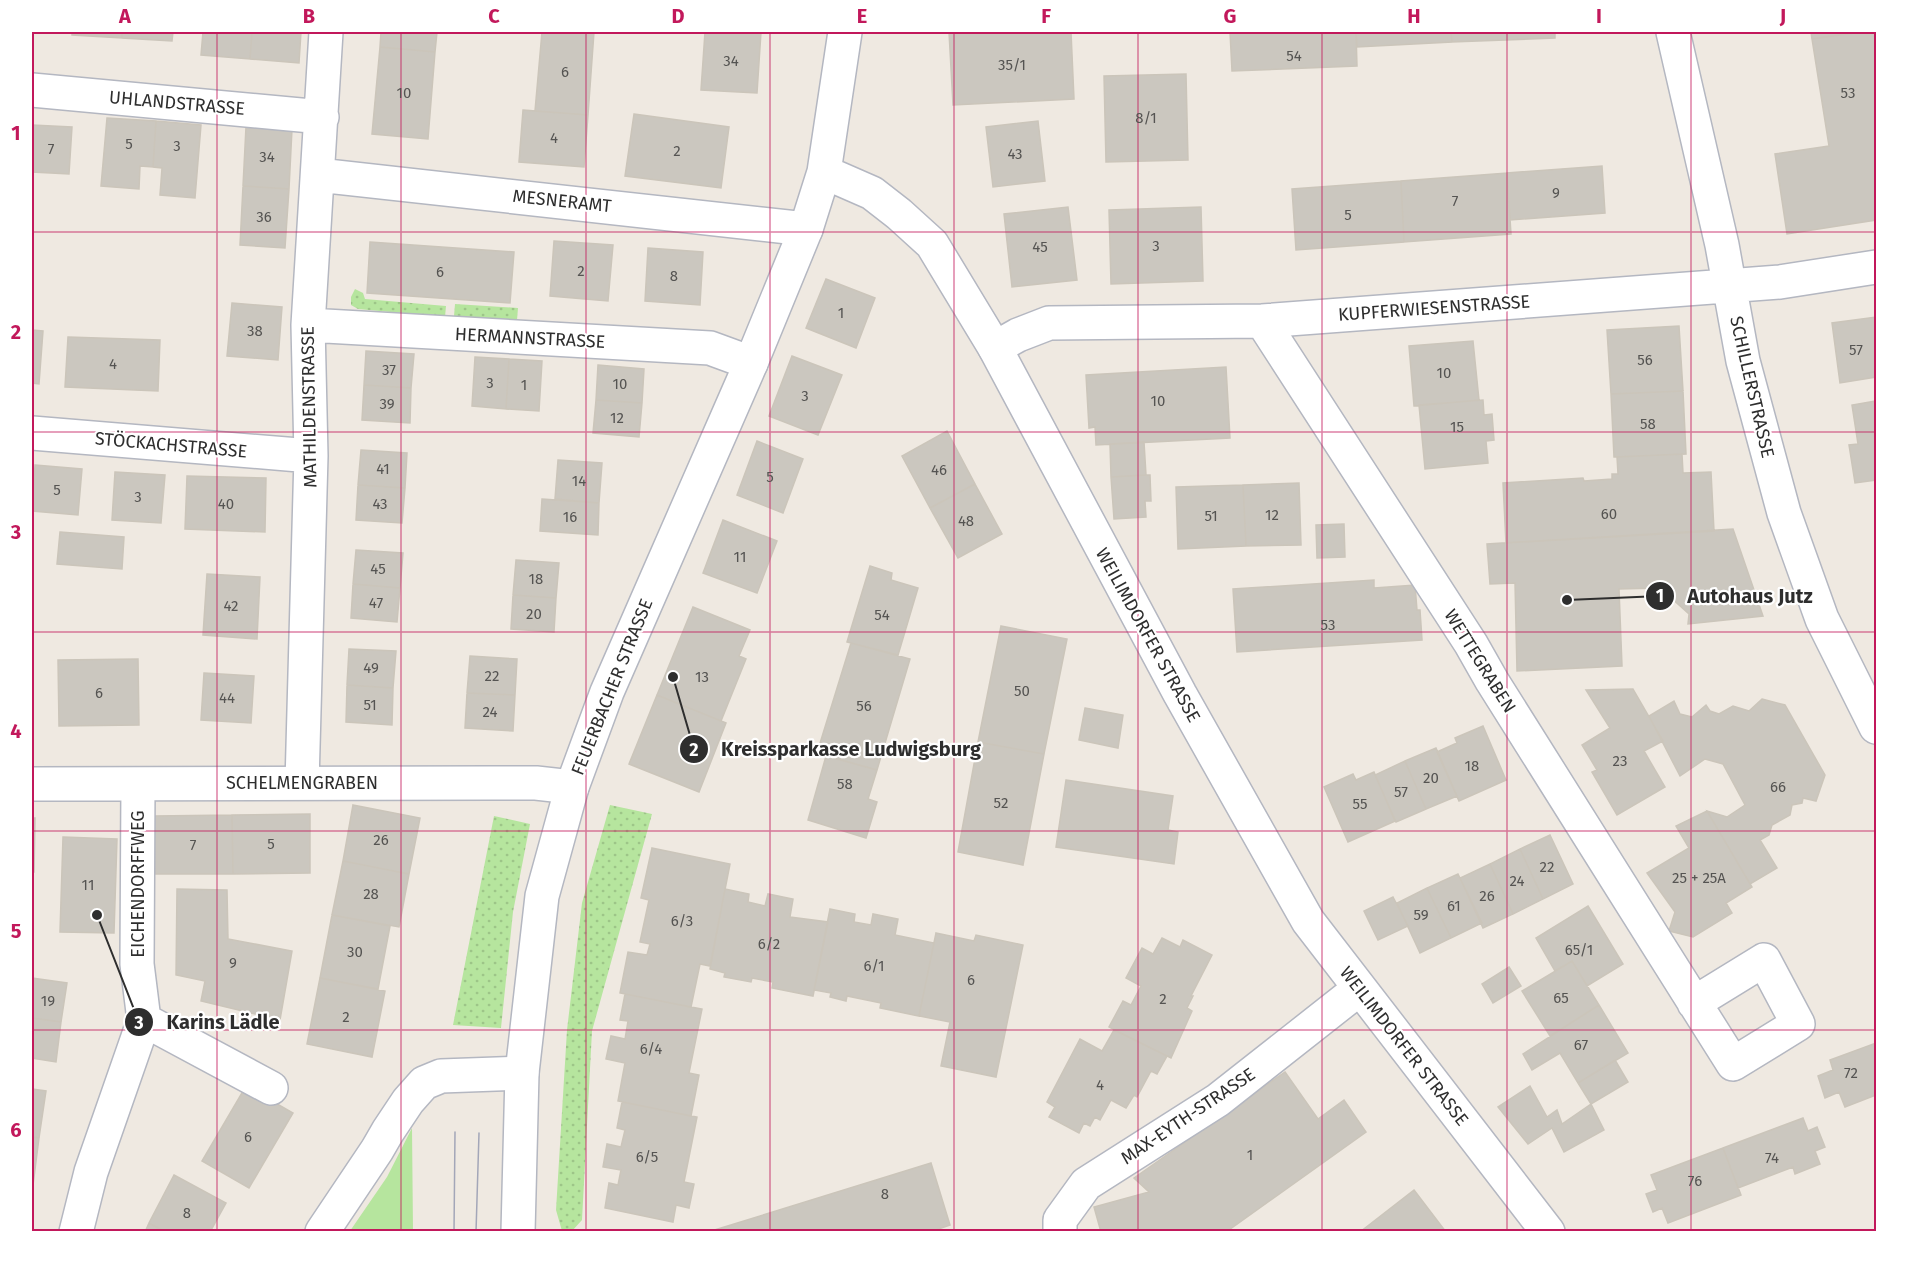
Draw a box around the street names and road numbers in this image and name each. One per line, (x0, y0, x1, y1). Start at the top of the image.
street label: UHLANDSTRASSE (108, 86, 246, 120)
street label: MESNERAMT (511, 185, 613, 217)
street label: KUPFERWIESENSTRASSE (1337, 290, 1531, 326)
street label: SCHILLERSTRASSE (1725, 314, 1779, 460)
street label: HERMANNSTRASSE (454, 323, 606, 353)
street label: MATHILDENSTRASSE (297, 326, 321, 488)
street label: STÖCKACHSTRASSE (94, 427, 248, 463)
street label: WEILIMDORFER STRASSE (1091, 544, 1205, 726)
street label: FEUERBACHER STRASSE (567, 596, 657, 778)
street label: WETTEGRABEN (1439, 605, 1521, 717)
street label: SCHELMENGRABEN (226, 772, 378, 794)
street label: EICHENDORFFWEG (127, 810, 149, 958)
street label: WEILIMDORFER STRASSE (1335, 962, 1473, 1130)
street label: MAX-EYTH-STRASSE (1117, 1063, 1259, 1169)

